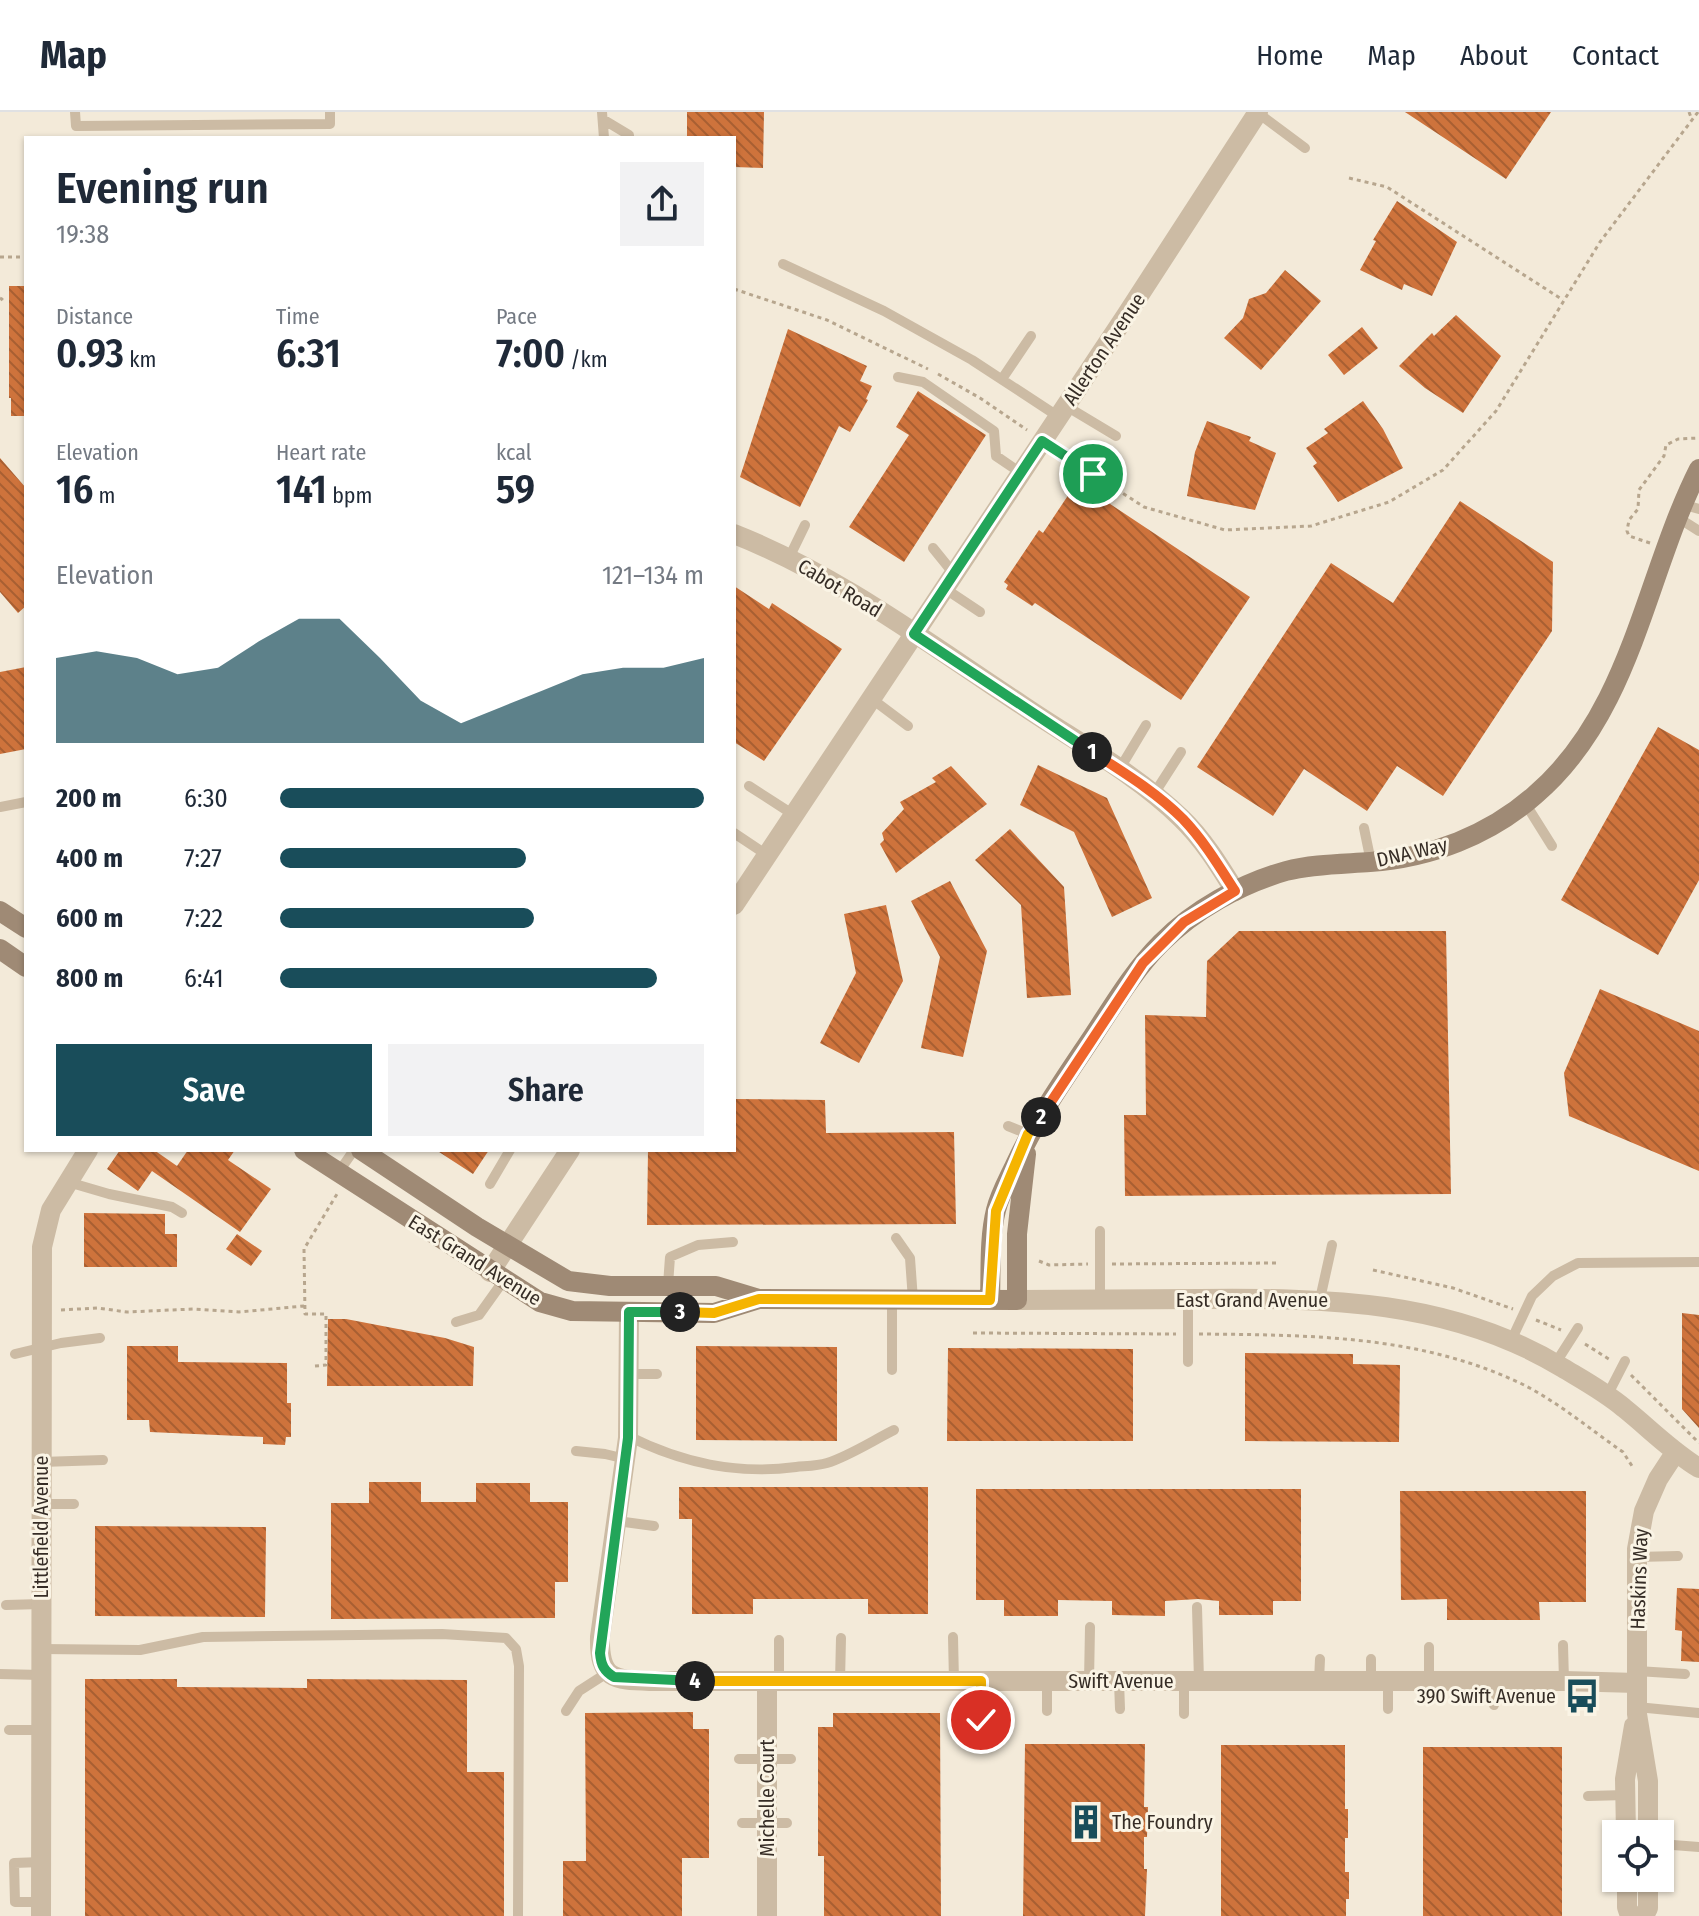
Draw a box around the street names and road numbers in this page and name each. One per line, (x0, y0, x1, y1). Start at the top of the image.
street label: Allerton Avenue (1058, 288, 1150, 410)
street label: Cabot Road (794, 554, 886, 622)
street label: DNA Way (1374, 832, 1450, 872)
street label: East Grand Avenue (404, 1209, 546, 1311)
street label: East Grand Avenue (1176, 1288, 1328, 1312)
street label: Littlefield Avenue (29, 1456, 53, 1598)
street label: Haskins Way (1625, 1528, 1653, 1630)
street label: Swift Avenue (1068, 1669, 1174, 1693)
street label: Michelle Court (755, 1739, 779, 1857)

